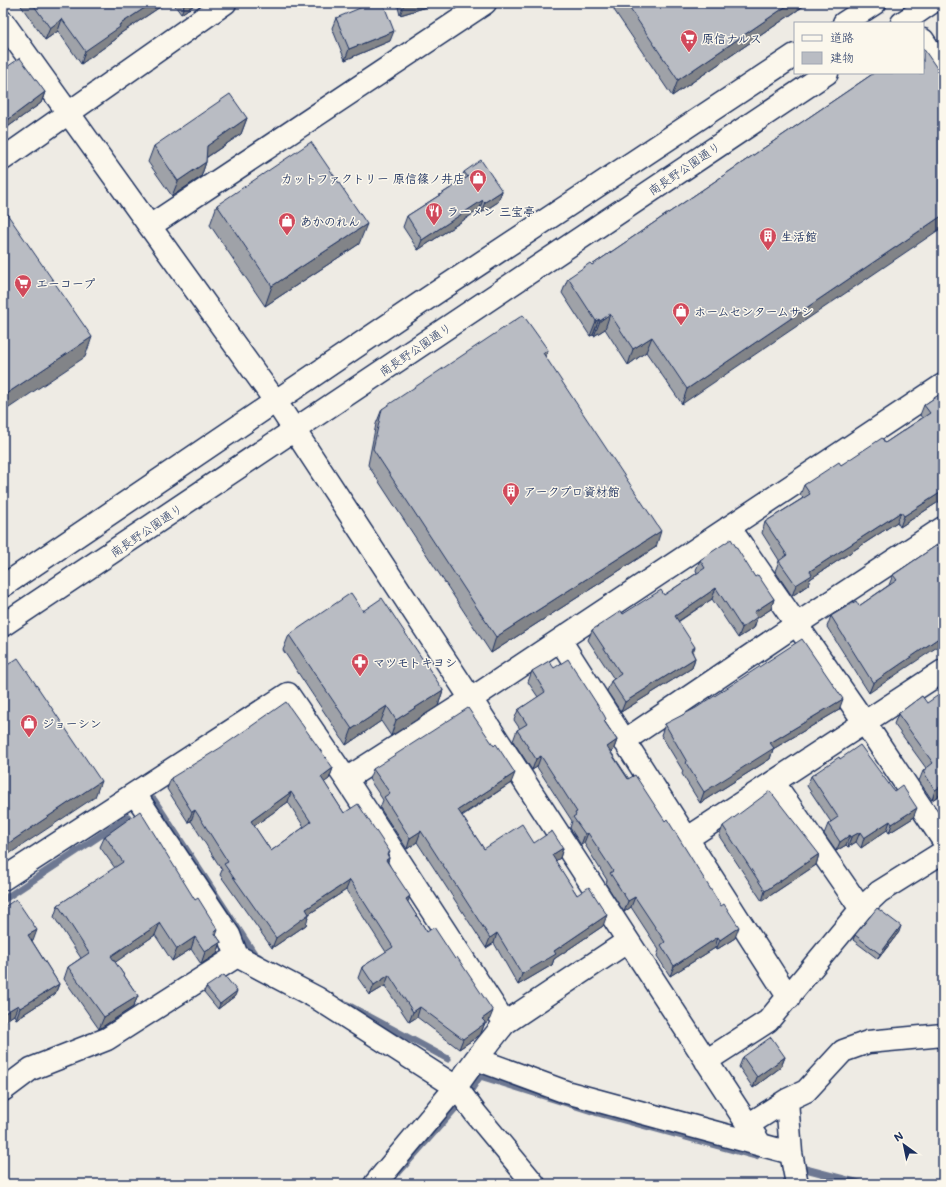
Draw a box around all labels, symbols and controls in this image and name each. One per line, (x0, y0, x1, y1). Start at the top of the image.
legend (794, 22, 924, 74)
supermarket icon: 原信ナルス (679, 28, 699, 53)
text: 道路 (830, 29, 854, 45)
place label: 原信ナルス (702, 30, 762, 46)
text: 建物 (830, 49, 854, 65)
street label: 南長野公園通り (645, 138, 723, 198)
shop icon: カットファクトリー 原信篠ノ井店 (468, 168, 488, 193)
place label: カットファクトリー 原信篠ノ井店 (281, 170, 465, 186)
restaurant icon: ラーメン 三宝亭 (424, 201, 444, 226)
place label: ラーメン 三宝亭 (447, 203, 535, 219)
shop icon: あかのれん (277, 211, 297, 236)
place label: あかのれん (300, 213, 360, 229)
building icon: 生活館 (758, 226, 778, 251)
place label: 生活館 (781, 228, 817, 244)
supermarket icon: エーコープ (13, 273, 33, 298)
place label: エーコープ (36, 275, 95, 291)
shop icon: ホームセンタームサシ (671, 301, 691, 326)
place label: ホームセンタームサシ (694, 303, 813, 319)
street label: 南長野公園通り (376, 319, 454, 379)
building icon: アークプロ資材館 (501, 481, 521, 506)
place label: アークプロ資材館 (524, 483, 620, 499)
street label: 南長野公園通り (107, 500, 185, 560)
pharmacy icon: マツモトキヨシ (350, 652, 370, 677)
place label: マツモトキヨシ (373, 654, 457, 670)
shop icon: ジョーシン (19, 713, 39, 738)
place label: ジョーシン (42, 715, 102, 731)
north arrow (884, 1125, 924, 1165)
text: N (891, 1128, 906, 1145)

